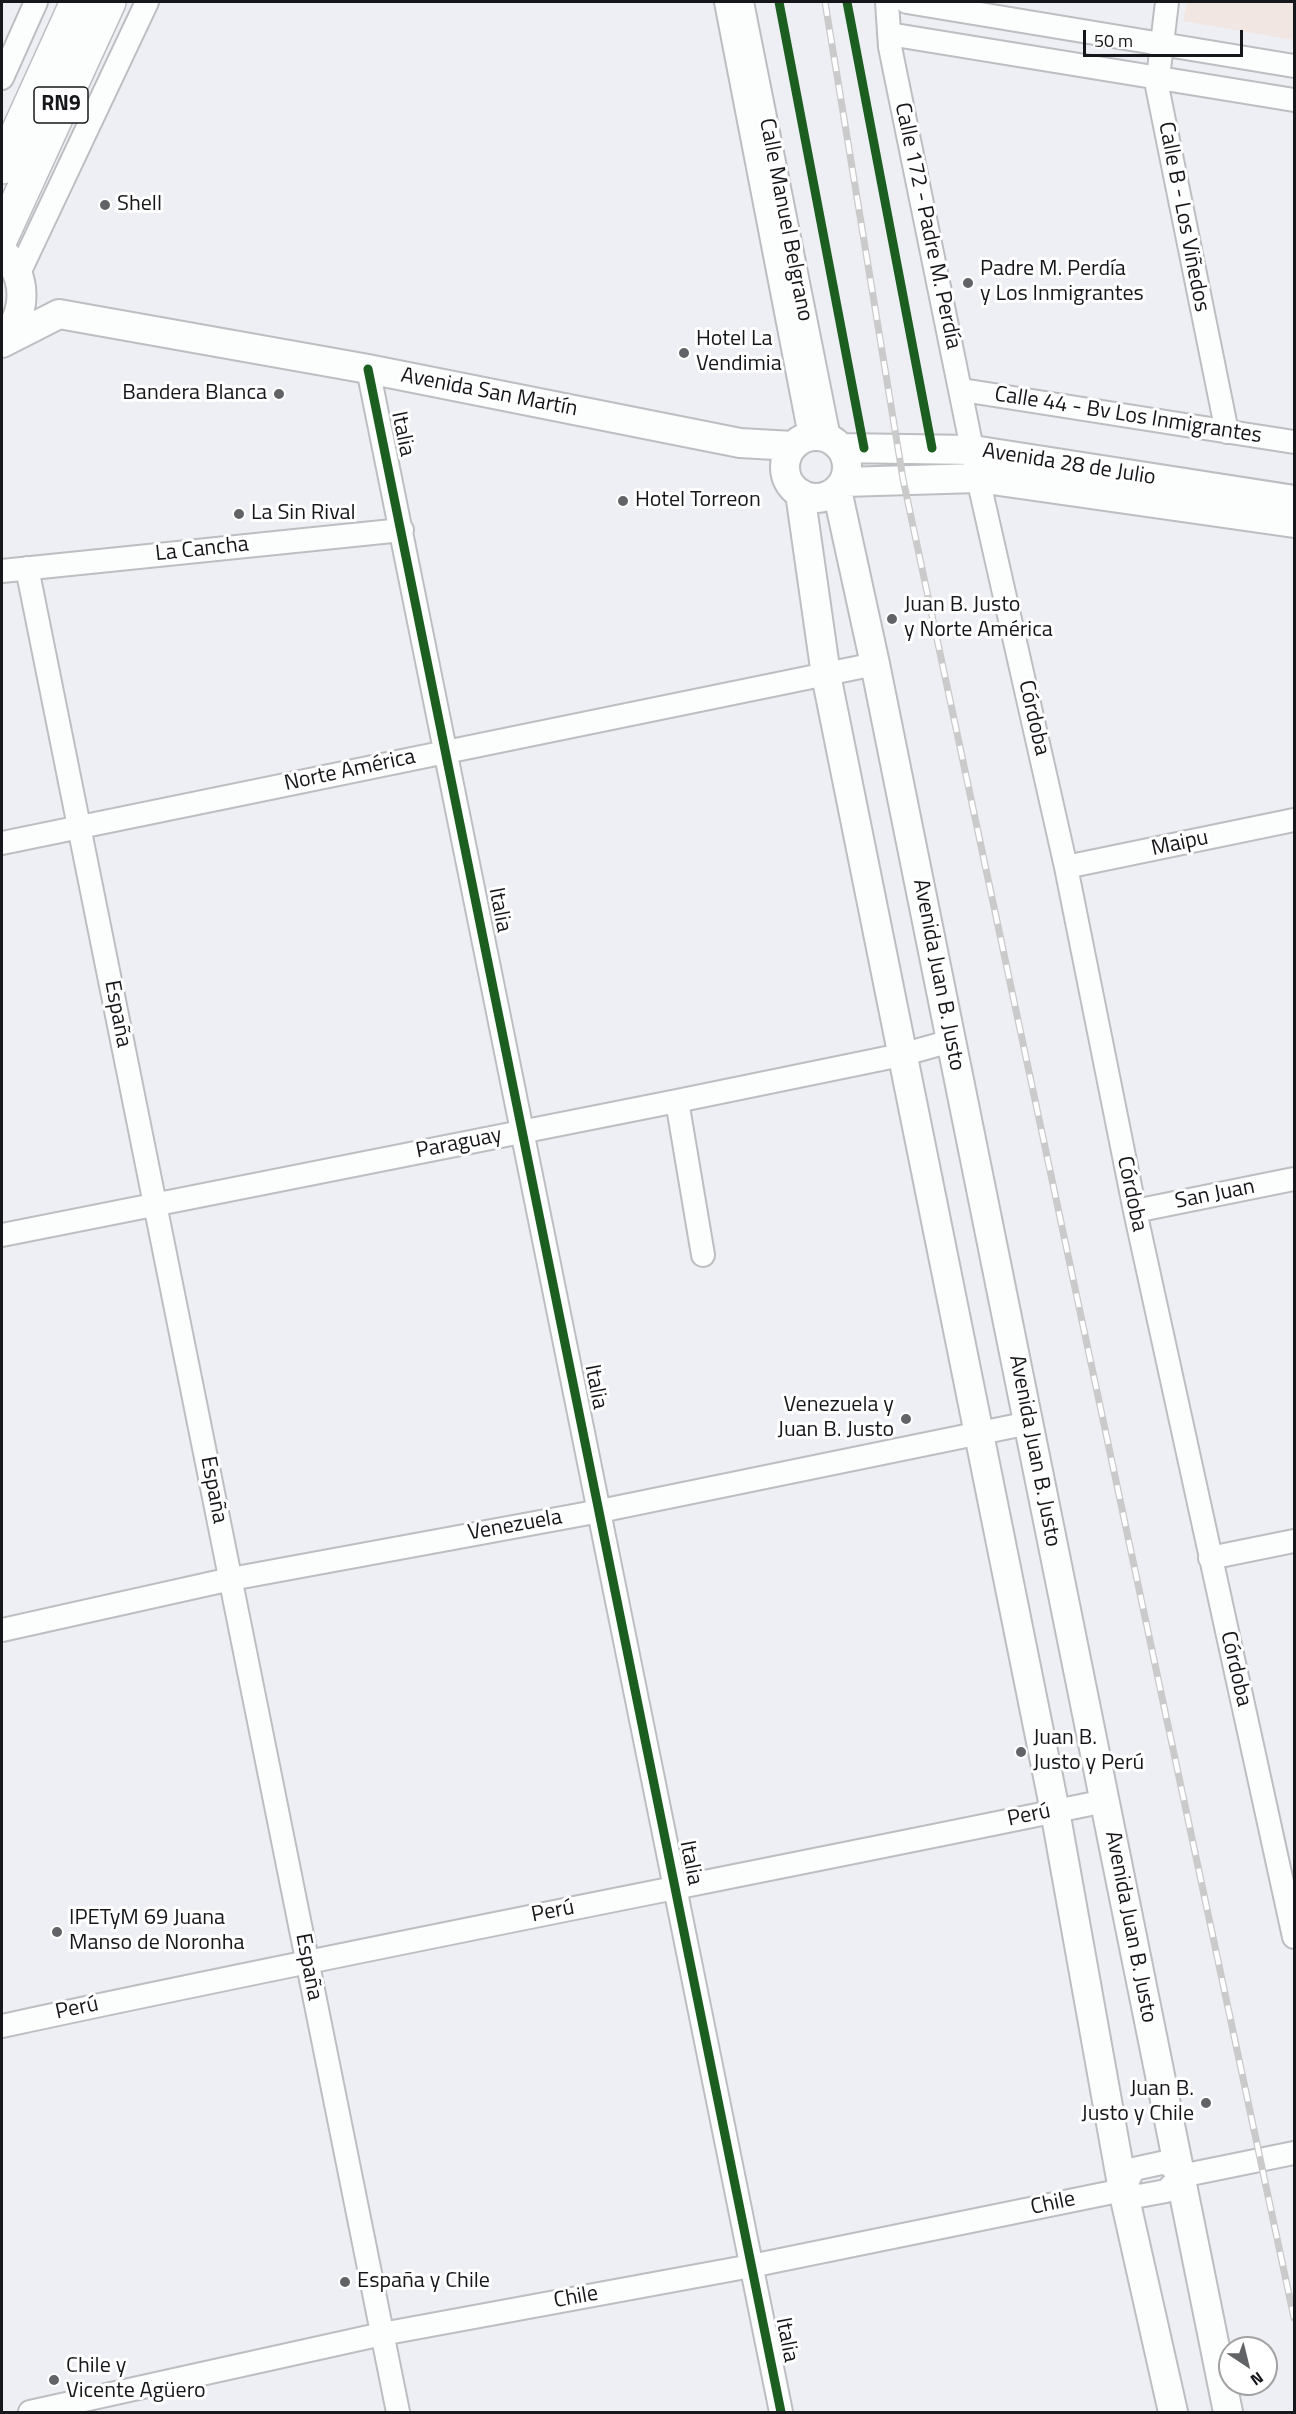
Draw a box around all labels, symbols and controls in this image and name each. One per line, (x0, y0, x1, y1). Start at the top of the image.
scale bar (1086, 18, 1246, 56)
text: 50 m (1094, 27, 1133, 54)
road number: RN9 (34, 87, 88, 123)
street label: Calle 172 - Padre M. Perdía (888, 100, 966, 352)
street label: Calle Manuel Belgrano (752, 116, 818, 324)
street label: Calle B - Los Viñedos (1152, 120, 1214, 314)
place label: Shell (117, 192, 162, 218)
marker: Shell (98, 198, 112, 212)
place label: Padre M. Perdía y Los Inmigrantes (980, 257, 1144, 308)
marker: Padre M. Perdía y Los Inmigrantes (961, 276, 975, 290)
place label: Hotel La Vendimia (696, 327, 782, 378)
marker: Hotel La Vendimia (677, 346, 691, 360)
street label: Avenida San Martín (398, 363, 580, 423)
place label: Bandera Blanca (122, 381, 267, 407)
street label: Calle 44 - Bv Los Inmigrantes (992, 382, 1264, 450)
marker: Bandera Blanca (272, 387, 286, 401)
street label: Italia (384, 409, 420, 459)
street label: Avenida 28 de Julio (981, 438, 1157, 492)
place label: Hotel Torreon (635, 488, 761, 514)
marker: Hotel Torreon (616, 494, 630, 508)
place label: La Sin Rival (251, 501, 356, 527)
marker: La Sin Rival (232, 507, 246, 521)
street label: La Cancha (154, 532, 250, 568)
place label: Juan B. Justo y Norte América (904, 593, 1053, 644)
marker: Juan B. Justo y Norte América (885, 612, 899, 626)
street label: Córdoba (1012, 678, 1054, 758)
street label: Norte América (282, 744, 418, 798)
street label: Maipu (1149, 825, 1211, 863)
street label: Avenida Juan B. Justo (906, 877, 970, 1073)
street label: Italia (482, 885, 516, 935)
street label: España (98, 978, 136, 1050)
street label: Paraguay (414, 1123, 504, 1165)
street label: Córdoba (1110, 1154, 1152, 1234)
street label: San Juan (1173, 1174, 1257, 1216)
street label: Avenida Juan B. Justo (1002, 1353, 1066, 1549)
street label: Italia (578, 1362, 612, 1412)
place label: Venezuela y Juan B. Justo (778, 1393, 894, 1444)
marker: Venezuela y Juan B. Justo (899, 1412, 913, 1426)
street label: España (194, 1454, 232, 1526)
street label: Venezuela (466, 1505, 564, 1547)
street label: Córdoba (1214, 1629, 1256, 1709)
place label: Juan B. Justo y Perú (1033, 1726, 1144, 1778)
marker: Juan B. Justo y Perú (1014, 1745, 1028, 1759)
street label: Perú (1005, 1799, 1053, 1833)
street label: Avenida Juan B. Justo (1098, 1829, 1162, 2025)
street label: Italia (673, 1838, 707, 1888)
street label: Perú (529, 1895, 577, 1929)
place label: IPETyM 69 Juana Manso de Noronha (69, 1906, 245, 1958)
marker: IPETyM 69 Juana Manso de Noronha (50, 1925, 64, 1939)
street label: España (289, 1931, 327, 2003)
street label: Perú (53, 1992, 101, 2026)
place label: Juan B. Justo y Chile (1081, 2077, 1194, 2128)
marker: Juan B. Justo y Chile (1199, 2096, 1213, 2110)
street label: Chile (1028, 2186, 1078, 2222)
place label: España y Chile (357, 2269, 490, 2295)
marker: España y Chile (338, 2275, 352, 2289)
street label: Chile (552, 2281, 600, 2315)
street label: Italia (769, 2315, 803, 2365)
north arrow (1218, 2336, 1278, 2396)
place label: Chile y Vicente Agüero (66, 2354, 206, 2406)
text: N (1246, 2366, 1269, 2392)
marker: Chile y Vicente Agüero (47, 2373, 61, 2387)

